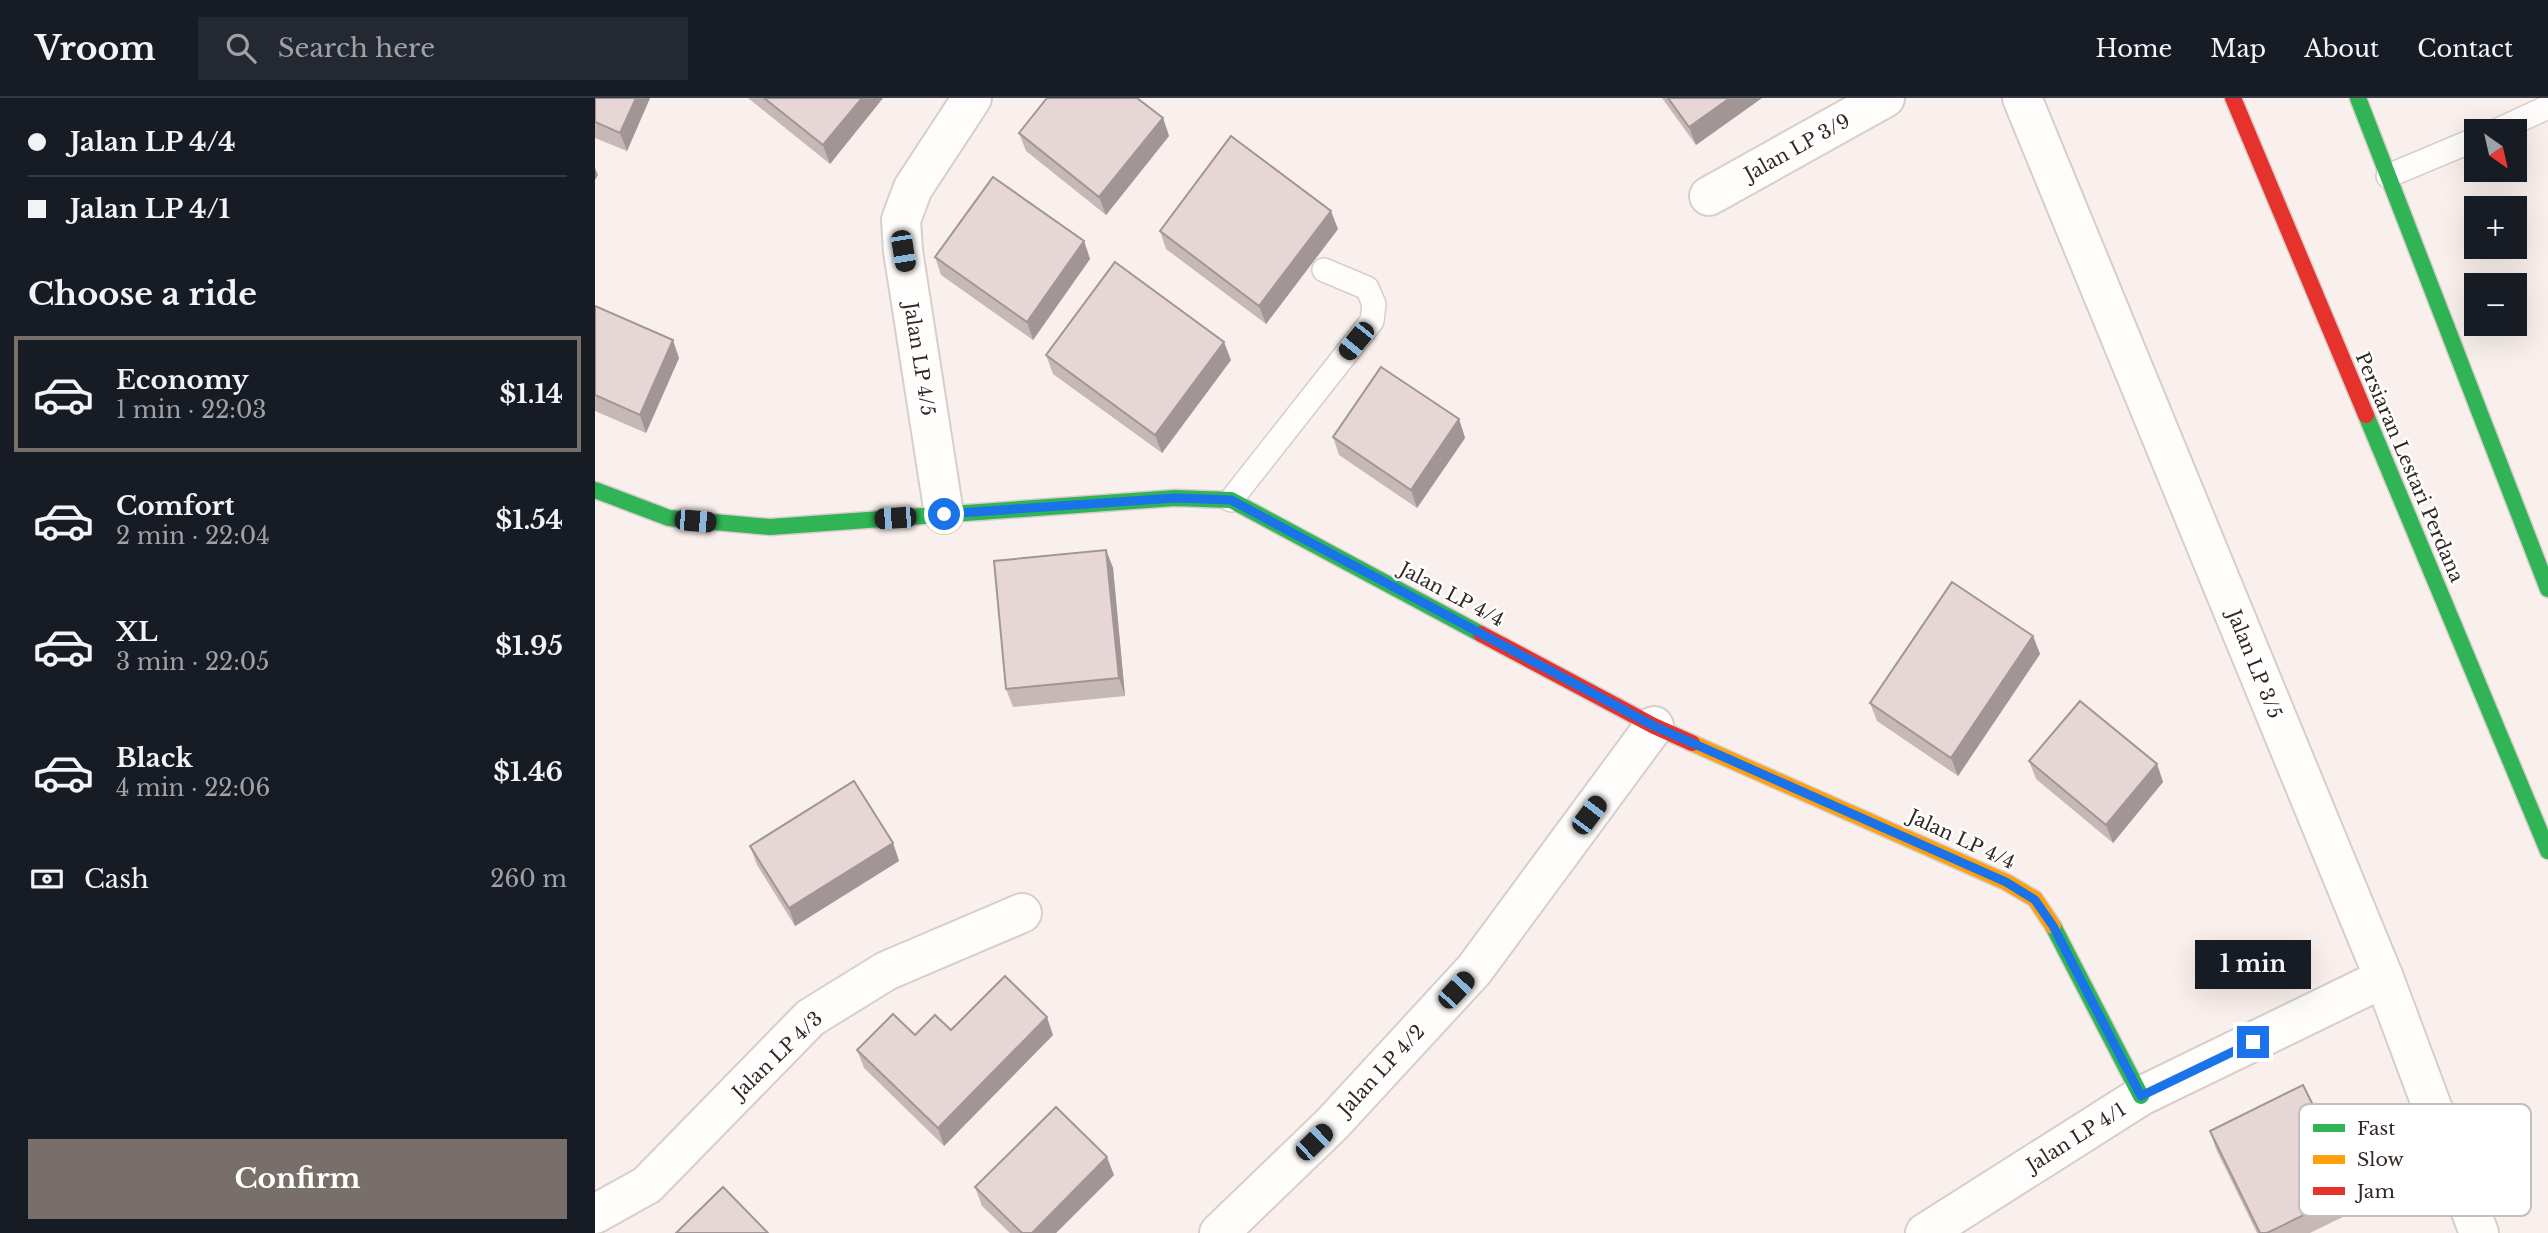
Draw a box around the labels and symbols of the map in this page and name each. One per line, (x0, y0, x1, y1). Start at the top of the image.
street label: Jalan LP 3/9 (1738, 109, 1854, 187)
north arrow (2464, 119, 2527, 182)
car (890, 229, 917, 273)
street label: Jalan LP 4/5 (899, 298, 940, 418)
car (1335, 318, 1378, 364)
street label: Persiaran Lestari Perdana (2351, 349, 2469, 586)
route start (928, 498, 960, 530)
car (874, 506, 917, 530)
car (674, 509, 717, 533)
street label: Jalan LP 4/4 (1393, 556, 1508, 632)
street label: Jalan LP 3/5 (2221, 604, 2287, 722)
car (1568, 792, 1611, 838)
street label: Jalan LP 4/4 (1902, 803, 2019, 874)
callout: 1 min (2195, 940, 2311, 990)
car (1434, 967, 1479, 1013)
street label: Jalan LP 4/3 (725, 1007, 827, 1106)
street label: Jalan LP 4/2 (1331, 1020, 1429, 1123)
route end (2237, 1026, 2269, 1058)
street label: Jalan LP 4/1 (2020, 1098, 2130, 1179)
legend (2299, 1104, 2531, 1216)
text: Fast (2357, 1117, 2396, 1140)
car (1292, 1120, 1337, 1164)
text: Slow (2357, 1148, 2404, 1171)
text: Jam (2354, 1180, 2395, 1203)

